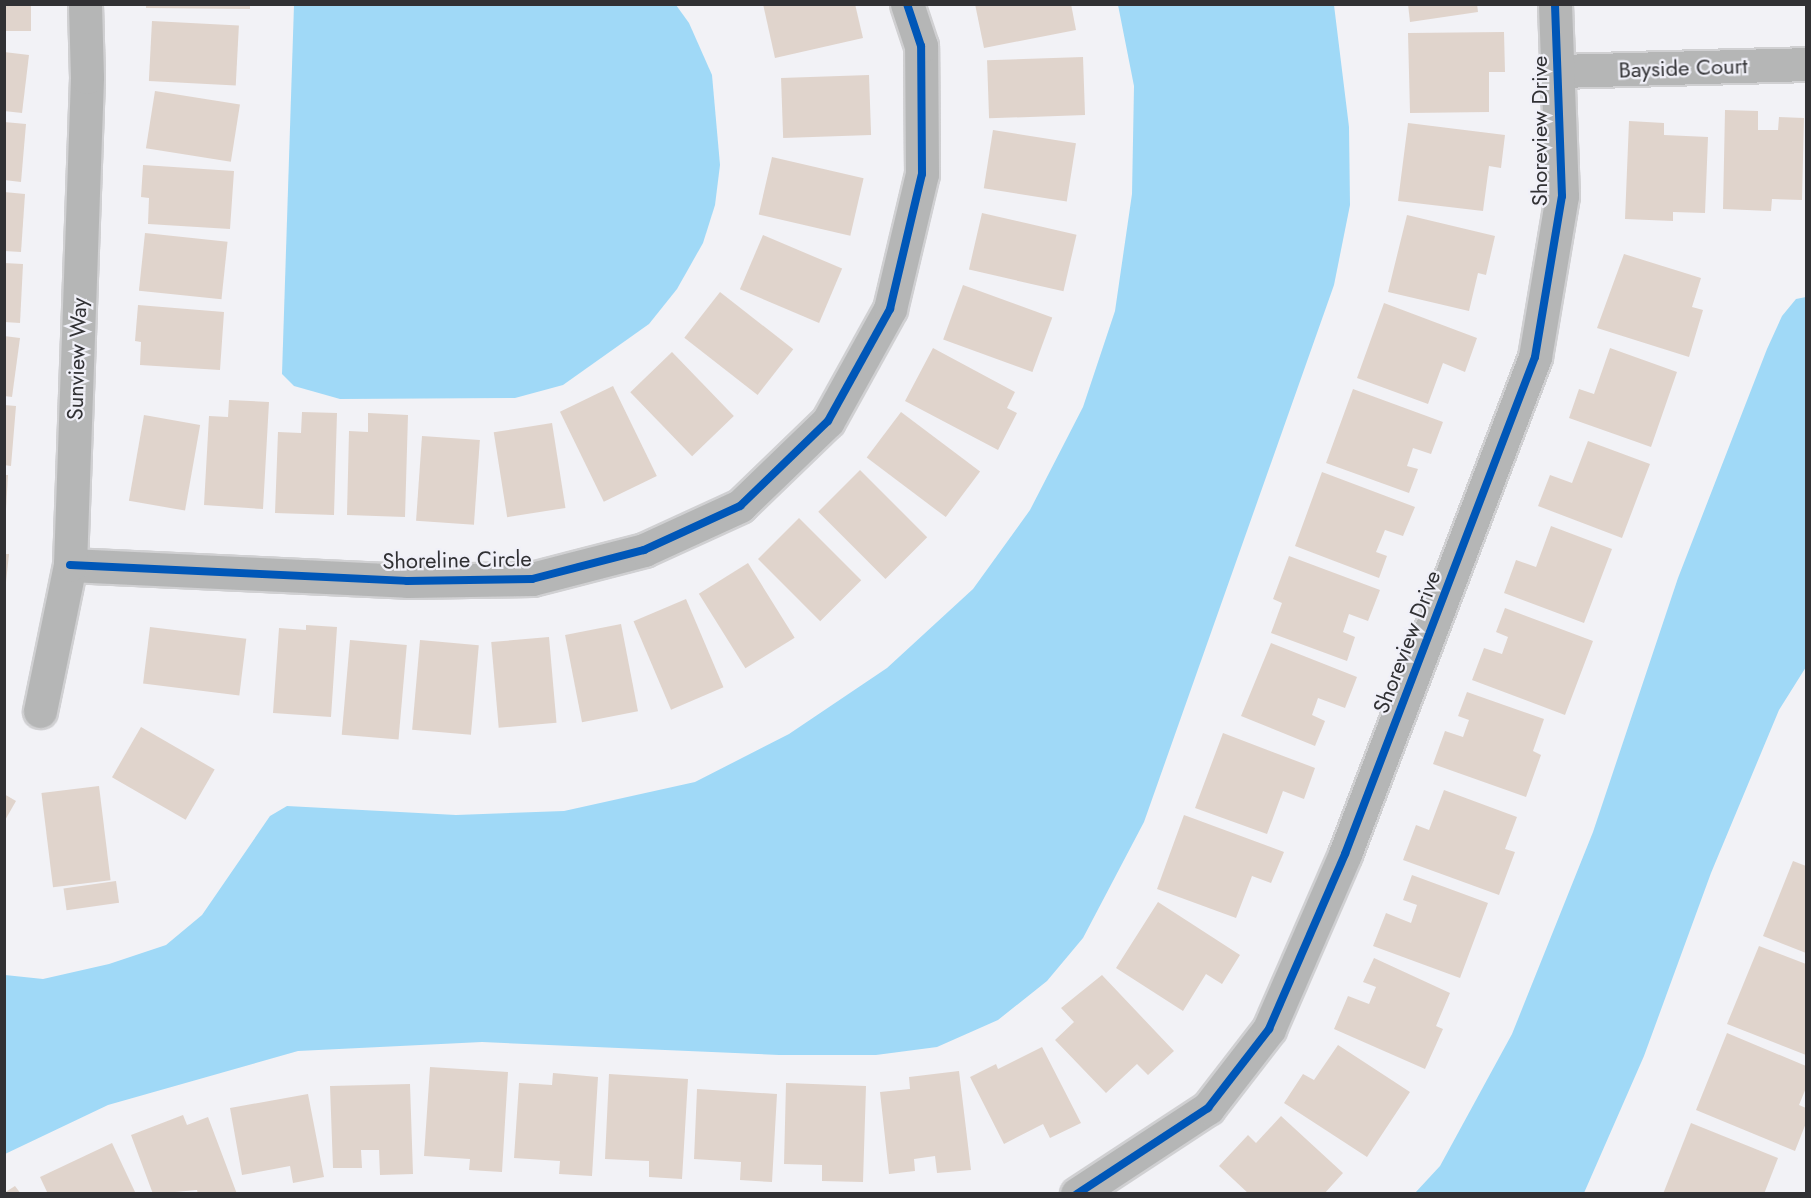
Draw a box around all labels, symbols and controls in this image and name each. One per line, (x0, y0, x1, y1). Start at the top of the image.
street label: Bayside Court (1618, 53, 1748, 83)
street label: Shoreview Drive (1527, 56, 1553, 206)
street label: Sunview Way (62, 297, 92, 421)
street label: Shoreline Circle (382, 545, 532, 575)
street label: Shoreview Drive (1368, 567, 1446, 717)

